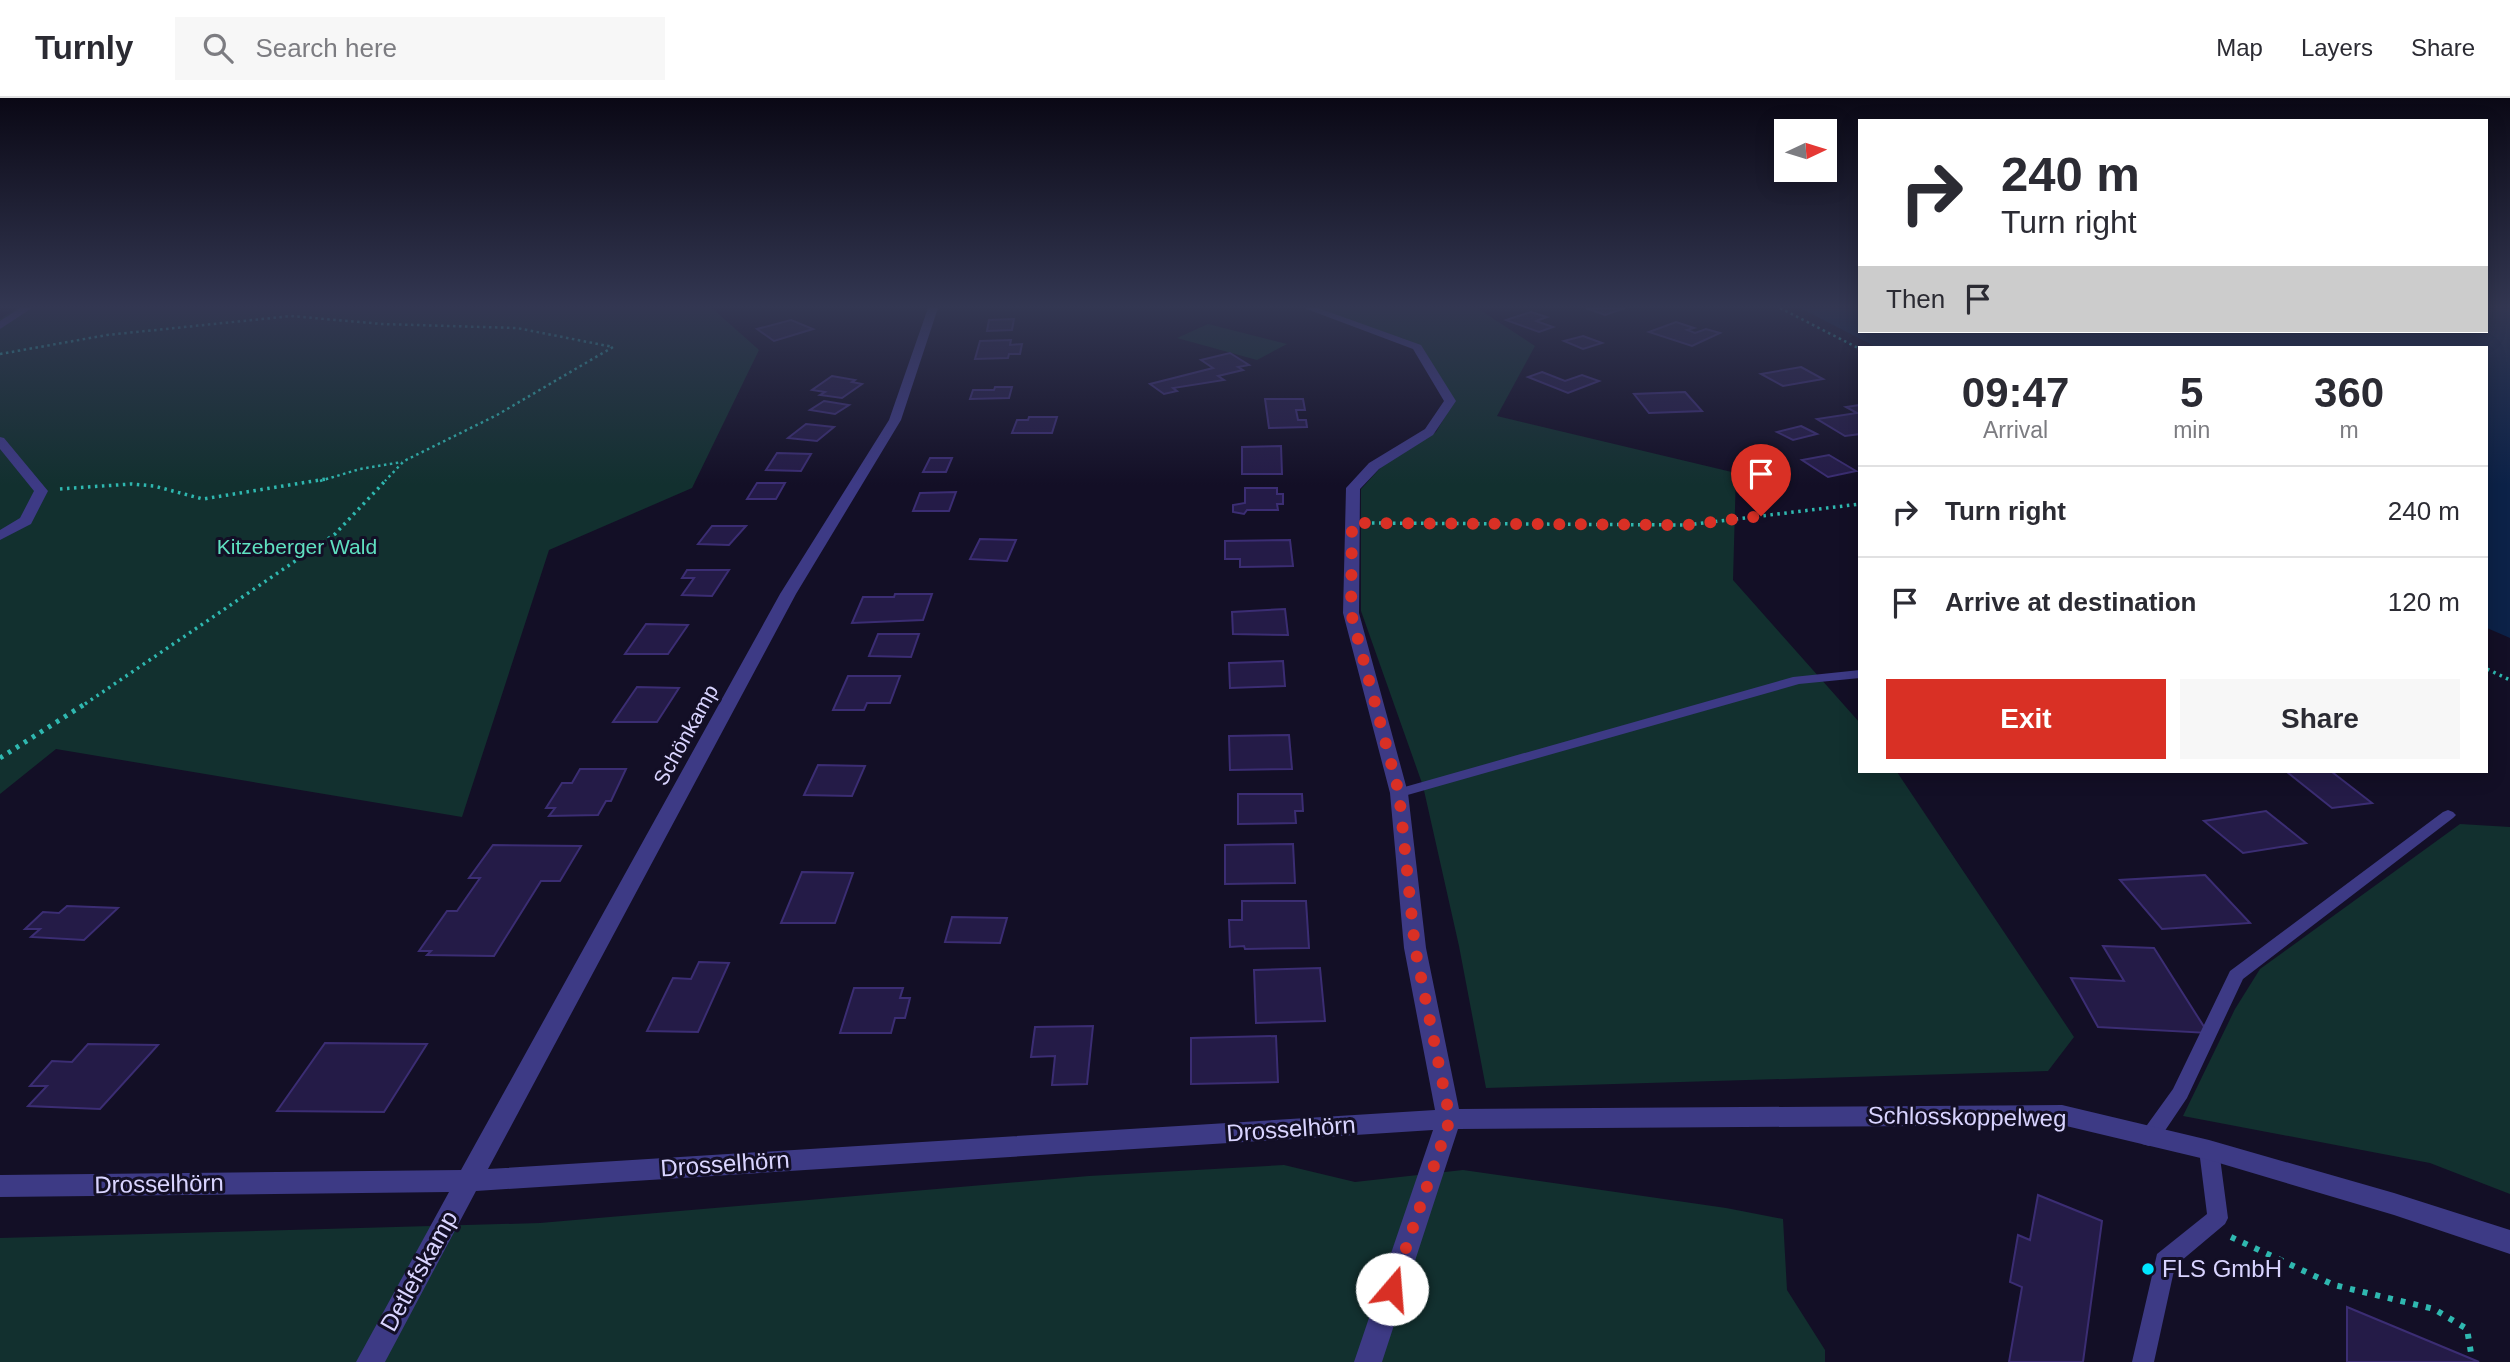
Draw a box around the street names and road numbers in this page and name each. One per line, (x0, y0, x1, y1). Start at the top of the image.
street label: Schönkamp (649, 681, 723, 789)
street label: Schlosskoppelweg (1867, 1101, 2067, 1132)
street label: Drosselhörn (1225, 1111, 1356, 1146)
street label: Drosselhörn (659, 1146, 790, 1181)
street label: Drosselhörn (94, 1169, 224, 1198)
street label: Detlefskamp (374, 1206, 463, 1336)

